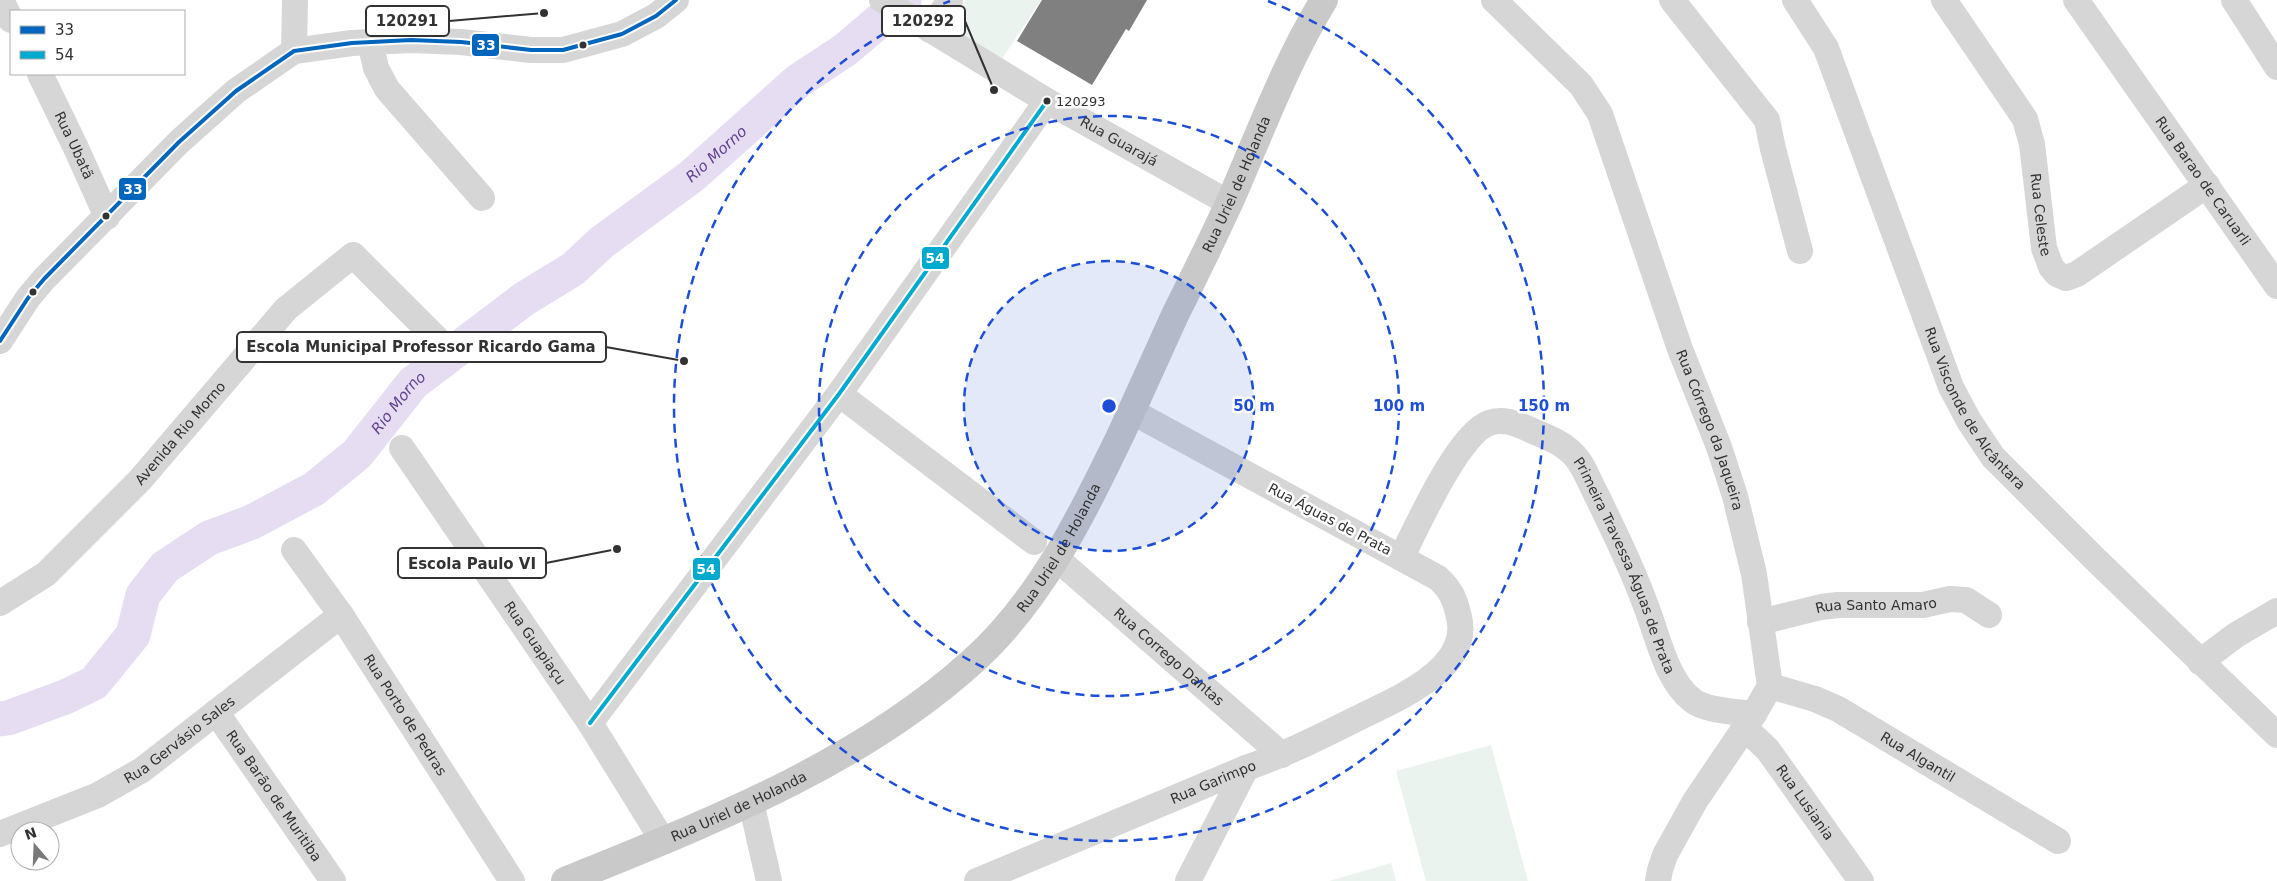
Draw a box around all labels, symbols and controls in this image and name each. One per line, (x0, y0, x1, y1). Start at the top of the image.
callout: 120291 (366, 6, 449, 36)
callout: 120292 (882, 6, 965, 36)
legend (10, 10, 185, 75)
text: 120291 (376, 12, 438, 30)
text: 120292 (892, 12, 954, 30)
text: 33 (55, 21, 74, 39)
line badge: 33 (471, 33, 500, 57)
text: 33 (476, 37, 496, 53)
unlabelled marker (578, 40, 588, 50)
text: 54 (55, 46, 74, 64)
place label: 120293 (1056, 94, 1106, 109)
marker: 120293 (1042, 96, 1052, 106)
street label: Rua Ubatã (51, 109, 97, 182)
street label: Rua Guarajá (1077, 113, 1161, 169)
street label: Rua Uriel de Holanda (1199, 113, 1273, 255)
street label: Rua Barao de Caruarli (2152, 113, 2254, 248)
water label: Rio Morno (682, 122, 751, 186)
street label: Rua Celeste (2027, 172, 2054, 258)
line badge: 33 (118, 177, 147, 201)
text: 33 (123, 181, 143, 197)
unlabelled marker (101, 211, 111, 221)
line badge: 54 (921, 246, 950, 270)
text: 54 (925, 250, 945, 266)
unlabelled marker (28, 287, 38, 297)
street label: Rua Visconde de Alcântara (1922, 325, 2029, 493)
callout: Escola Municipal Professor Ricardo Gama (237, 332, 606, 362)
text: Escola Municipal Professor Ricardo Gama (246, 338, 596, 356)
street label: Rua Córrego da Jaqueira (1673, 347, 1746, 512)
water label: Rio Morno (367, 368, 429, 437)
street label: Avenida Rio Morno (132, 378, 229, 488)
centre of rings (1100, 397, 1118, 415)
text: 50 m (1233, 397, 1275, 415)
text: 100 m (1373, 397, 1425, 415)
text: 150 m (1518, 397, 1570, 415)
street label: Primeira Travessa Águas de Prata (1571, 454, 1678, 676)
street label: Rua Águas de Prata (1266, 480, 1394, 558)
street label: Rua Uriel de Holanda (1014, 481, 1104, 615)
callout: Escola Paulo VI (398, 548, 546, 578)
text: Escola Paulo VI (408, 555, 536, 573)
line badge: 54 (692, 557, 721, 581)
text: 54 (696, 561, 716, 577)
street label: Rua Santo Amaro (1814, 594, 1938, 616)
street label: Rua Guapiaçu (501, 598, 569, 688)
street label: Rua Corrego Dantas (1111, 604, 1227, 709)
street label: Rua Porto de Pedras (360, 651, 450, 779)
street label: Rua Gervásio Sales (121, 693, 238, 787)
street label: Rua Barão de Muritiba (223, 727, 325, 865)
street label: Rua Algantil (1878, 728, 1958, 785)
street label: Rua Garimpo (1168, 757, 1258, 807)
street label: Rua Lusiania (1773, 762, 1837, 843)
street label: Rua Uriel de Holanda (668, 768, 809, 845)
north arrow (10, 821, 60, 871)
text: N (23, 824, 39, 843)

